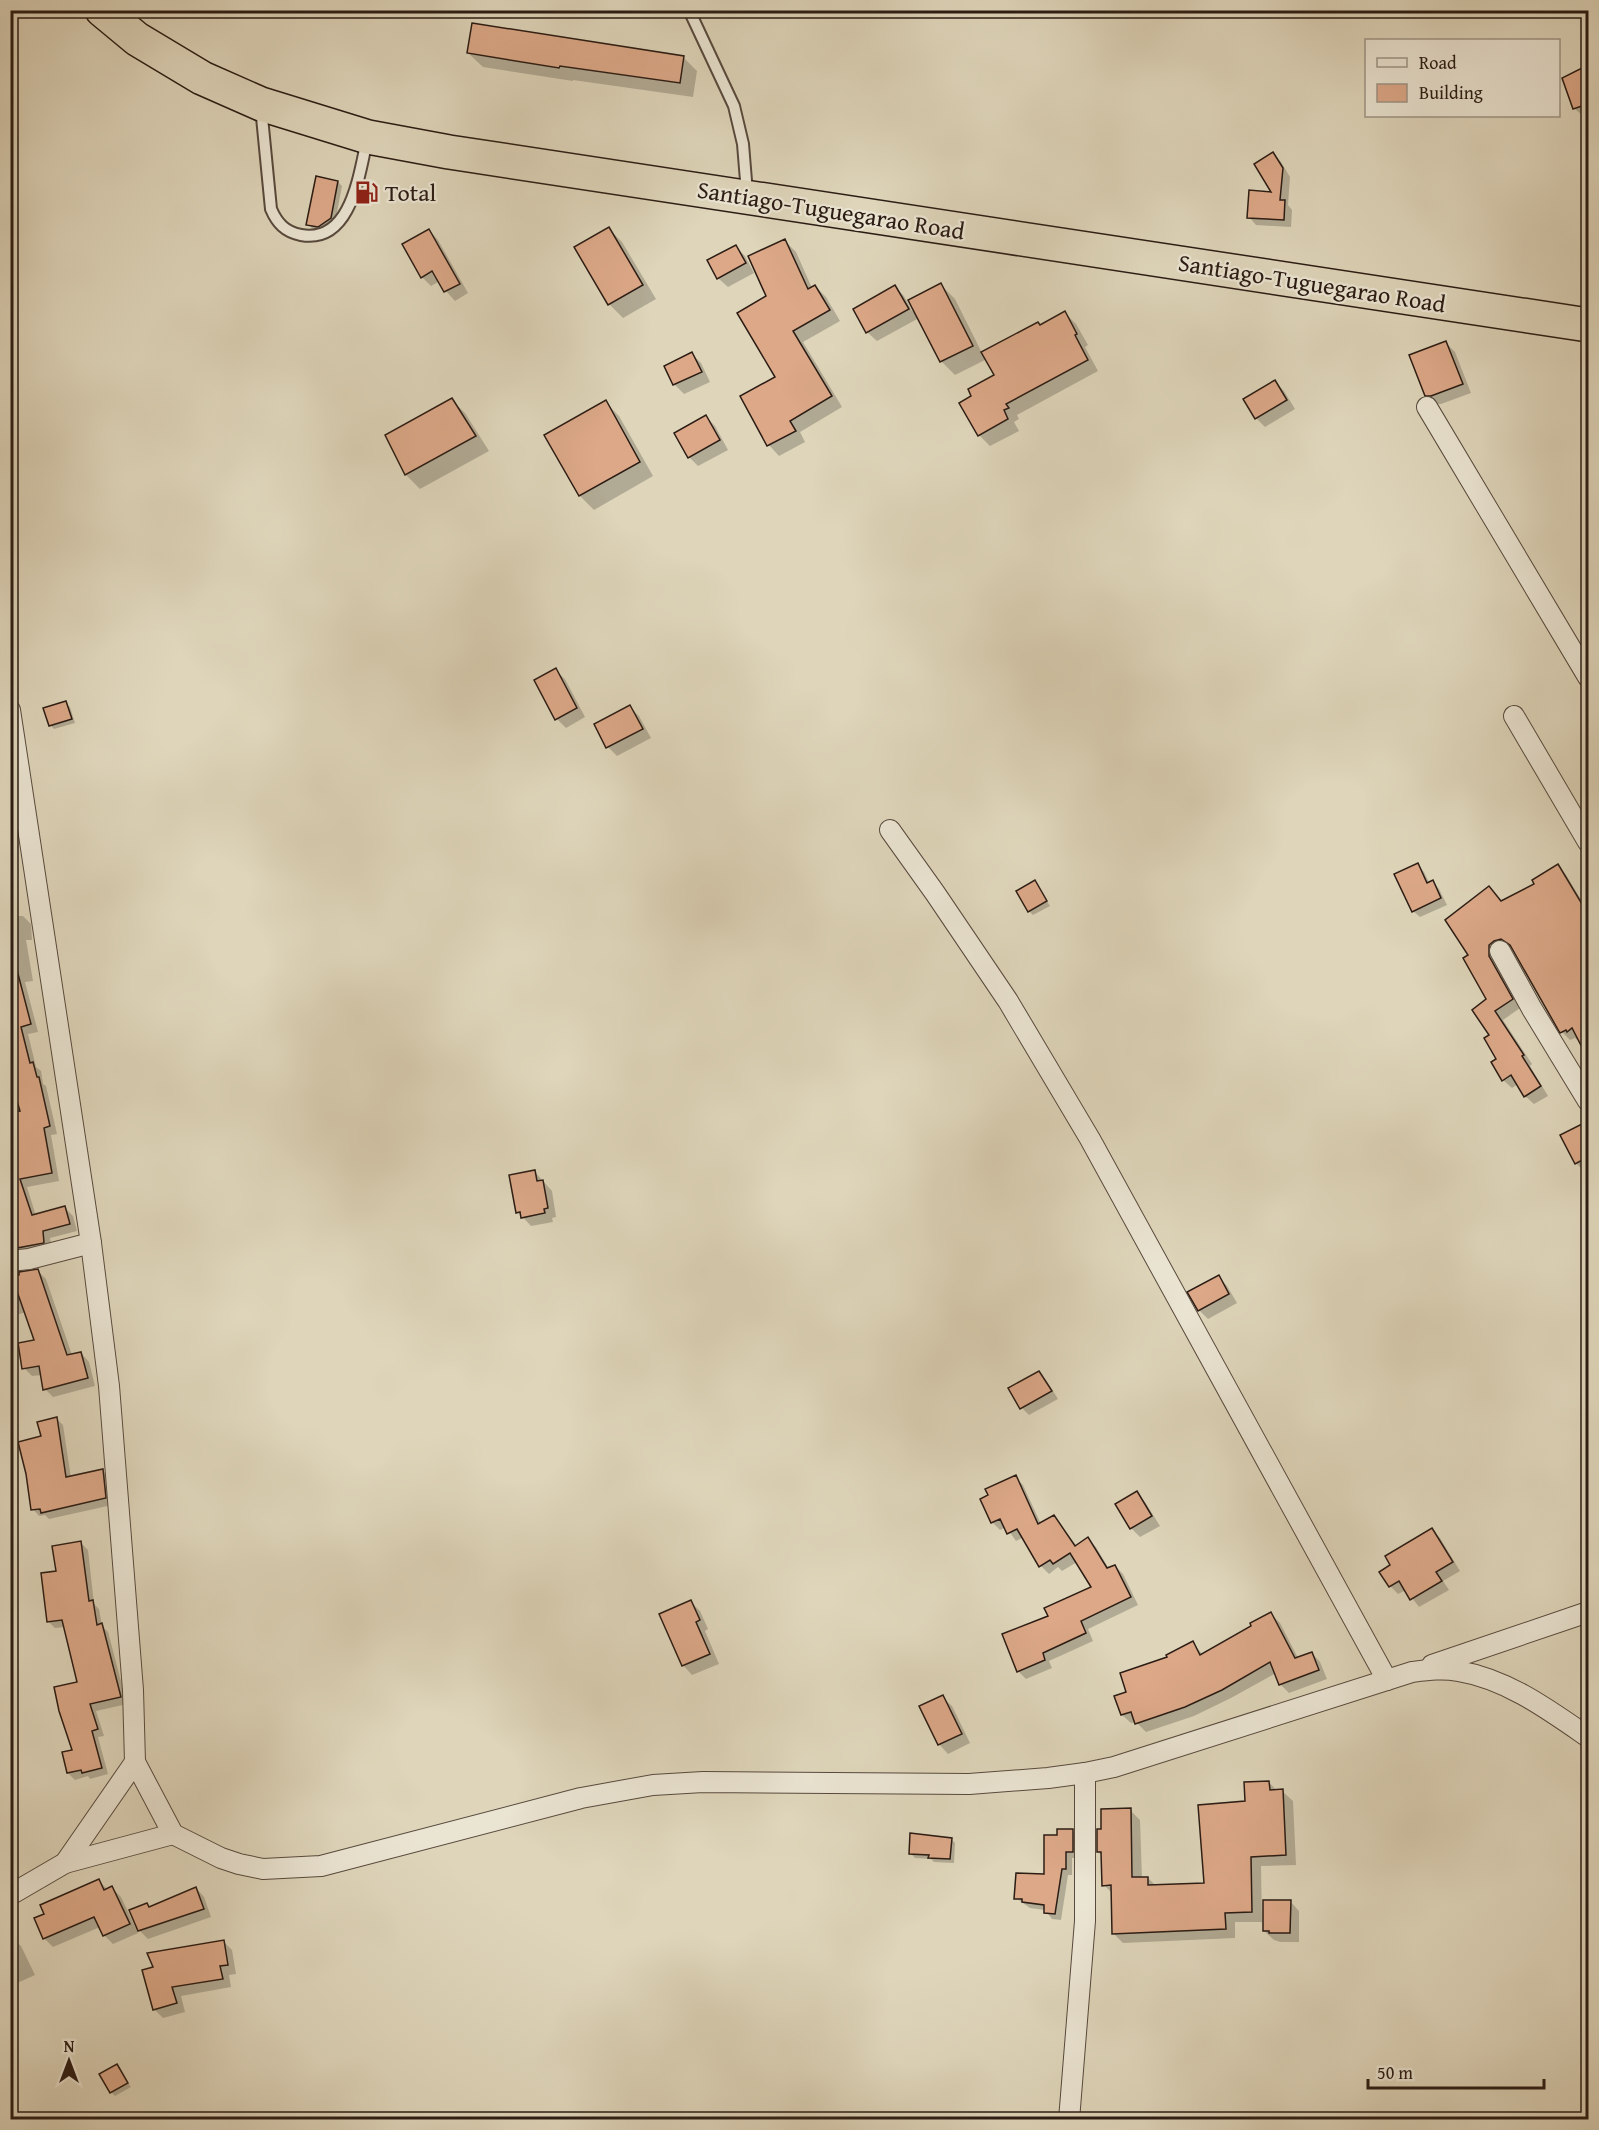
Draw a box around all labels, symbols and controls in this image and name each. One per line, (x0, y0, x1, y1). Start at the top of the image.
legend (1365, 39, 1560, 117)
text: Road (1419, 49, 1457, 76)
text: Building (1419, 79, 1483, 106)
street label: Santiago-Tuguegarao Road (695, 172, 967, 248)
place label: Total (385, 175, 437, 210)
fuel station icon: Total (354, 179, 380, 205)
street label: Santiago-Tuguegarao Road (1176, 245, 1448, 321)
north arrow (39, 2031, 99, 2091)
text: N (64, 2034, 75, 2058)
scale bar (1368, 2052, 1544, 2090)
text: 50 m (1377, 2059, 1413, 2086)

